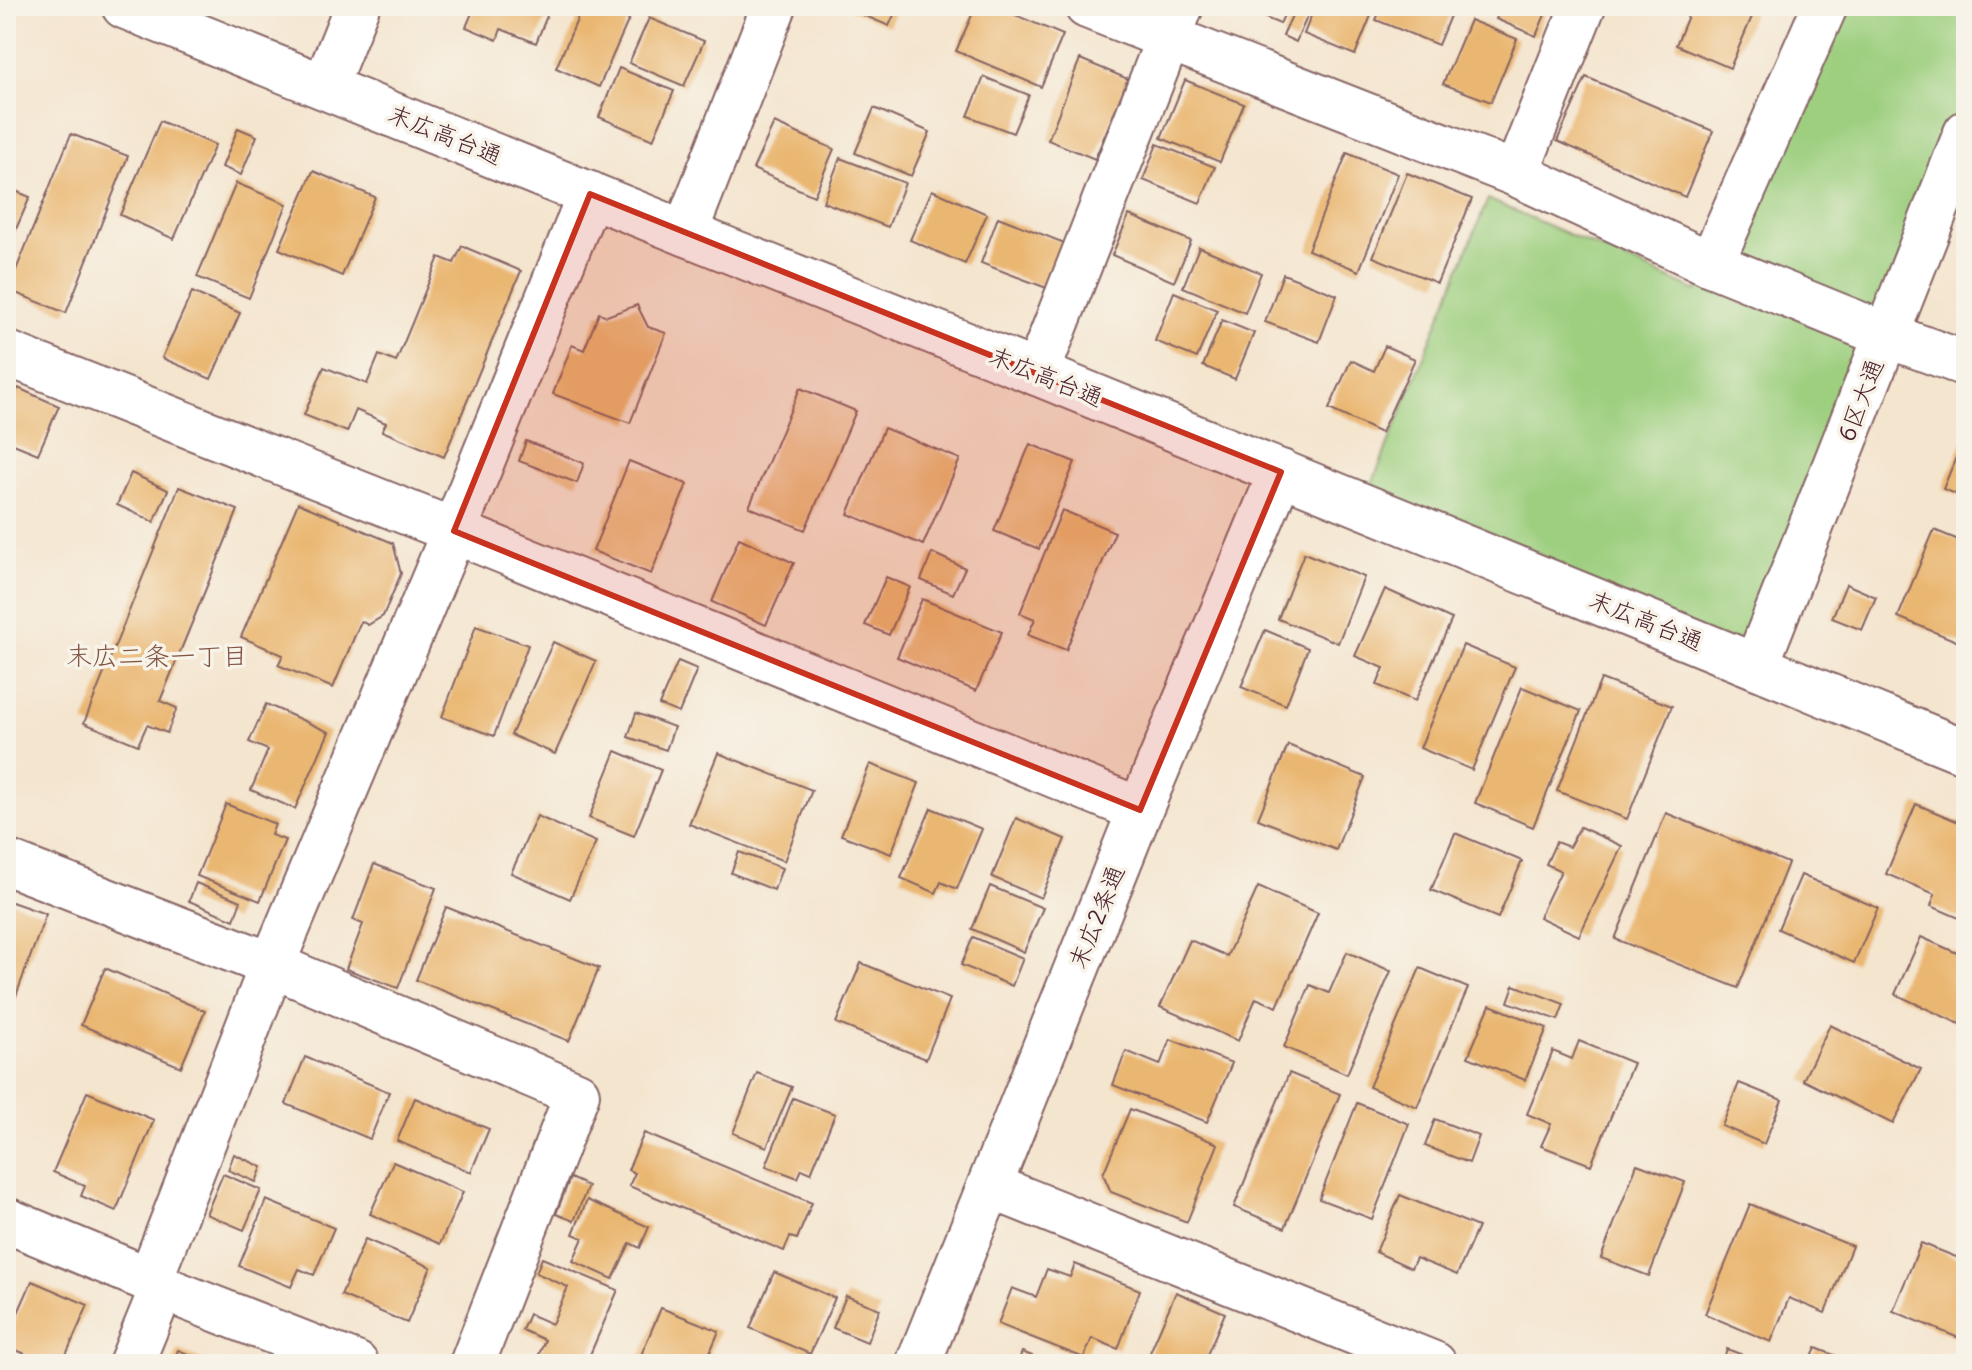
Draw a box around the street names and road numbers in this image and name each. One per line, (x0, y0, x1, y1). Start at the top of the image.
street label: 末広高台通 (384, 98, 507, 170)
street label: 末広高台通 (985, 340, 1108, 412)
street label: 6区大通 (1831, 354, 1889, 445)
street label: 末広高台通 (1585, 584, 1708, 656)
street label: 末広2条通 (1062, 860, 1130, 973)

